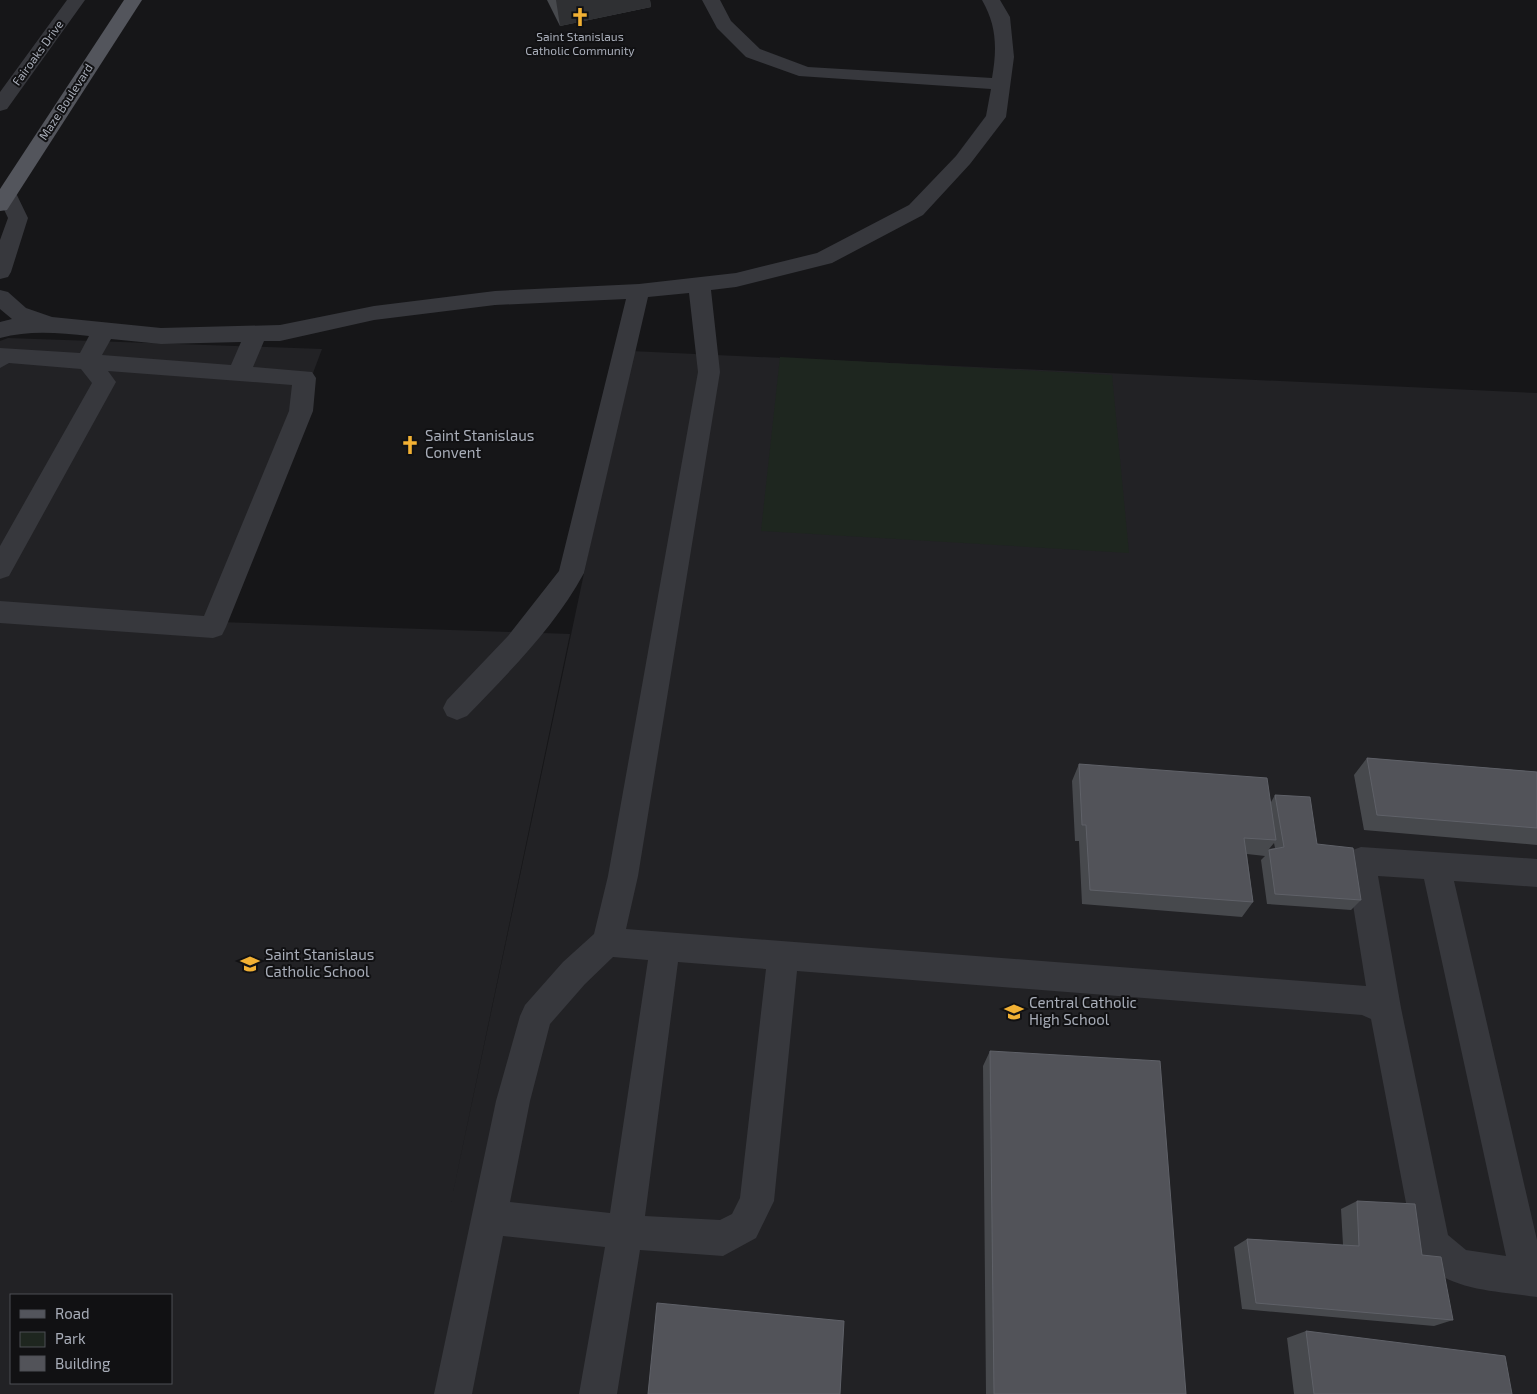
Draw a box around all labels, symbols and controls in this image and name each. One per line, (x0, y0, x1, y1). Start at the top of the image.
church icon: Saint Stanislaus Catholic Community (569, 6, 591, 28)
street label: Fairoaks Drive (9, 17, 66, 88)
place label: Saint Stanislaus Catholic Community (525, 29, 635, 57)
street label: Maze Boulevard (35, 61, 95, 142)
place label: Saint Stanislaus Convent (425, 426, 534, 461)
church icon: Saint Stanislaus Convent (399, 434, 421, 456)
place label: Saint Stanislaus Catholic School (265, 945, 374, 980)
school or university icon: Saint Stanislaus Catholic School (239, 953, 261, 975)
place label: Central Catholic High School (1029, 993, 1137, 1028)
school or university icon: Central Catholic High School (1003, 1001, 1025, 1023)
legend (10, 1294, 172, 1384)
text: Road (55, 1304, 90, 1322)
text: Park (55, 1329, 86, 1347)
text: Building (55, 1354, 111, 1372)

